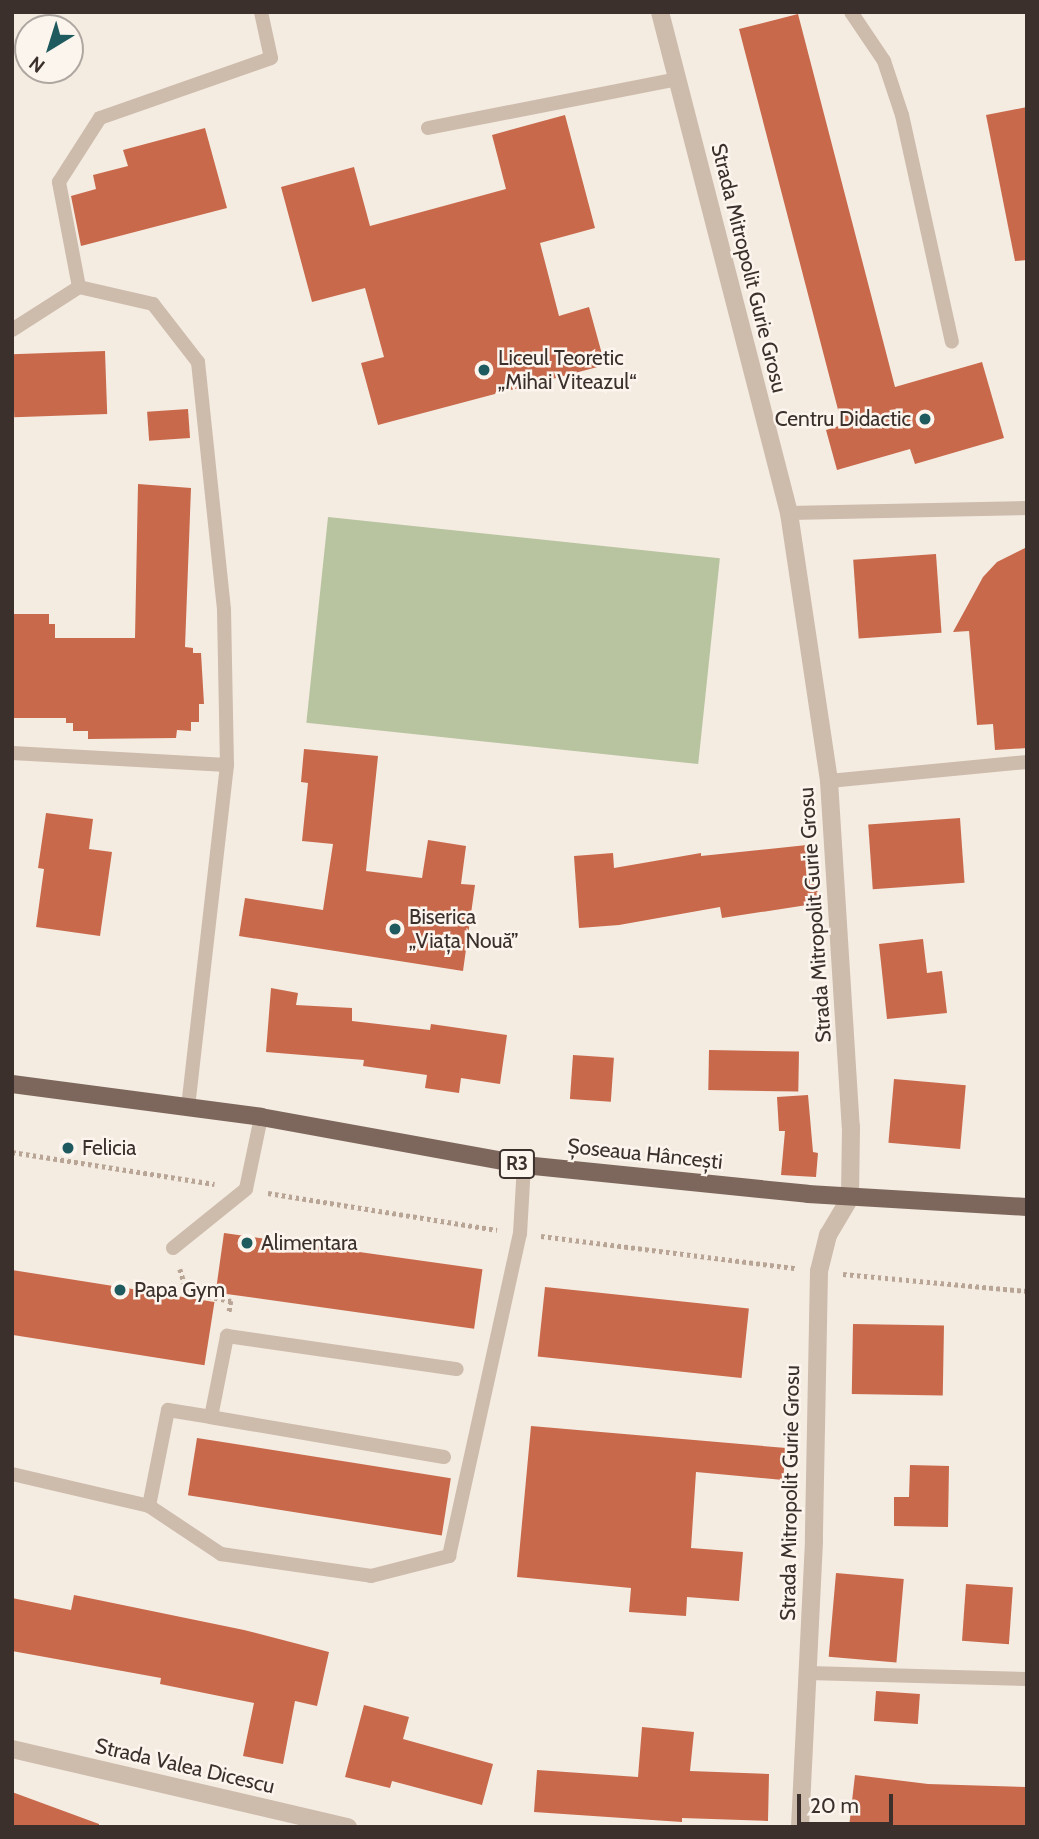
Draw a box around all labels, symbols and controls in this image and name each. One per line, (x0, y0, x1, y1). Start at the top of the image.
north arrow (14, 14, 84, 84)
text: N (25, 51, 49, 78)
street label: Strada Mitropolit Gurie Grosu (706, 141, 792, 395)
place label: Liceul Teoretic „Mihai Viteazul“ (498, 345, 636, 395)
marker: Liceul Teoretic „Mihai Viteazul“ (476, 362, 492, 378)
place label: Centru Didactic (775, 406, 911, 432)
marker: Centru Didactic (917, 411, 933, 427)
street label: Strada Mitropolit Gurie Grosu (794, 786, 836, 1044)
place label: Biserica „Viața Nouă” (409, 904, 518, 954)
marker: Biserica „Viața Nouă” (387, 921, 403, 937)
street label: Șoseaua Hâncești (566, 1133, 724, 1175)
place label: Felicia (82, 1135, 136, 1161)
marker: Felicia (60, 1140, 76, 1156)
road number: R3 (498, 1148, 536, 1180)
place label: Alimentara (261, 1230, 358, 1256)
marker: Alimentara (239, 1235, 255, 1251)
place label: Papa Gym (134, 1277, 225, 1303)
marker: Papa Gym (112, 1282, 128, 1298)
street label: Strada Mitropolit Gurie Grosu (775, 1365, 805, 1621)
street label: Strada Valea Dicescu (93, 1733, 277, 1799)
scale bar (801, 1780, 897, 1824)
text: 20 m (810, 1793, 859, 1818)

